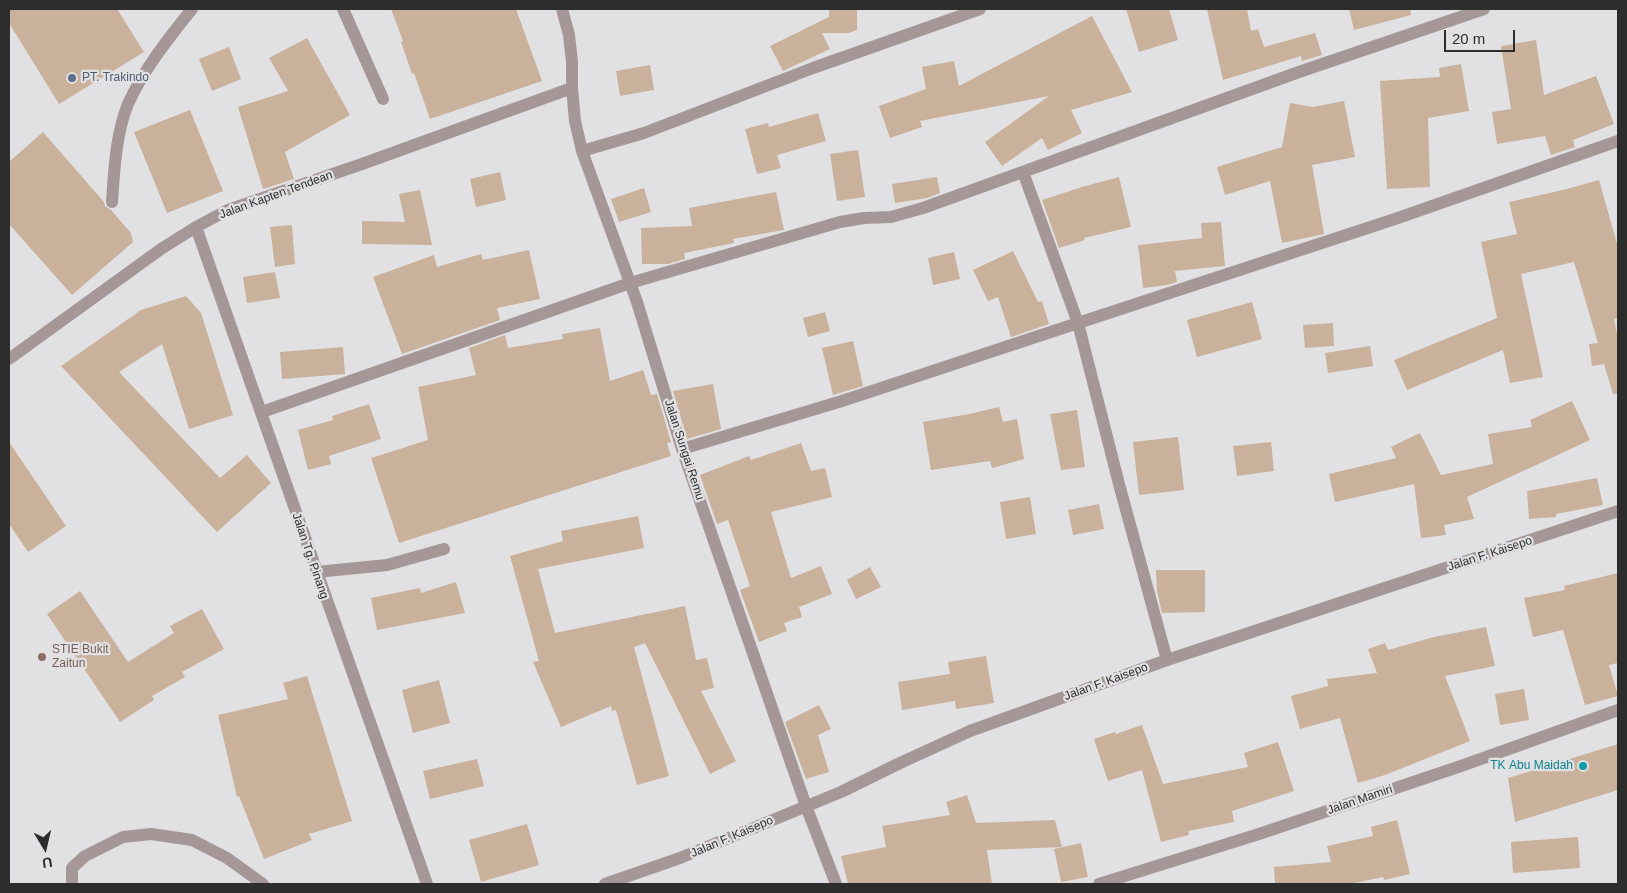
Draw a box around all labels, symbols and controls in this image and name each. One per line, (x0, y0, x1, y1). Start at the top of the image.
scale bar (1447, 20, 1518, 52)
text: 20 m (1452, 30, 1485, 47)
place label: PT. Trakindo (82, 71, 149, 85)
marker: PT. Trakindo (66, 72, 78, 84)
street label: Jalan Kapten Tendean (217, 168, 335, 222)
street label: Jalan Sungai Remu (661, 398, 707, 502)
street label: Jalan Tg. Pinang (289, 511, 331, 601)
street label: Jalan F. Kaisepo (1446, 534, 1534, 574)
place label: STIE Bukit Zaitun (52, 643, 109, 671)
marker: STIE Bukit Zaitun (36, 651, 48, 663)
street label: Jalan F. Kaisepo (1062, 660, 1150, 704)
place label: TK Abu Maidah (1490, 759, 1573, 773)
marker: TK Abu Maidah (1577, 760, 1589, 772)
street label: Jalan Mamiri (1326, 782, 1394, 818)
street label: Jalan F. Kaisepo (689, 813, 775, 861)
north arrow (20, 823, 70, 873)
text: U (41, 854, 54, 872)

